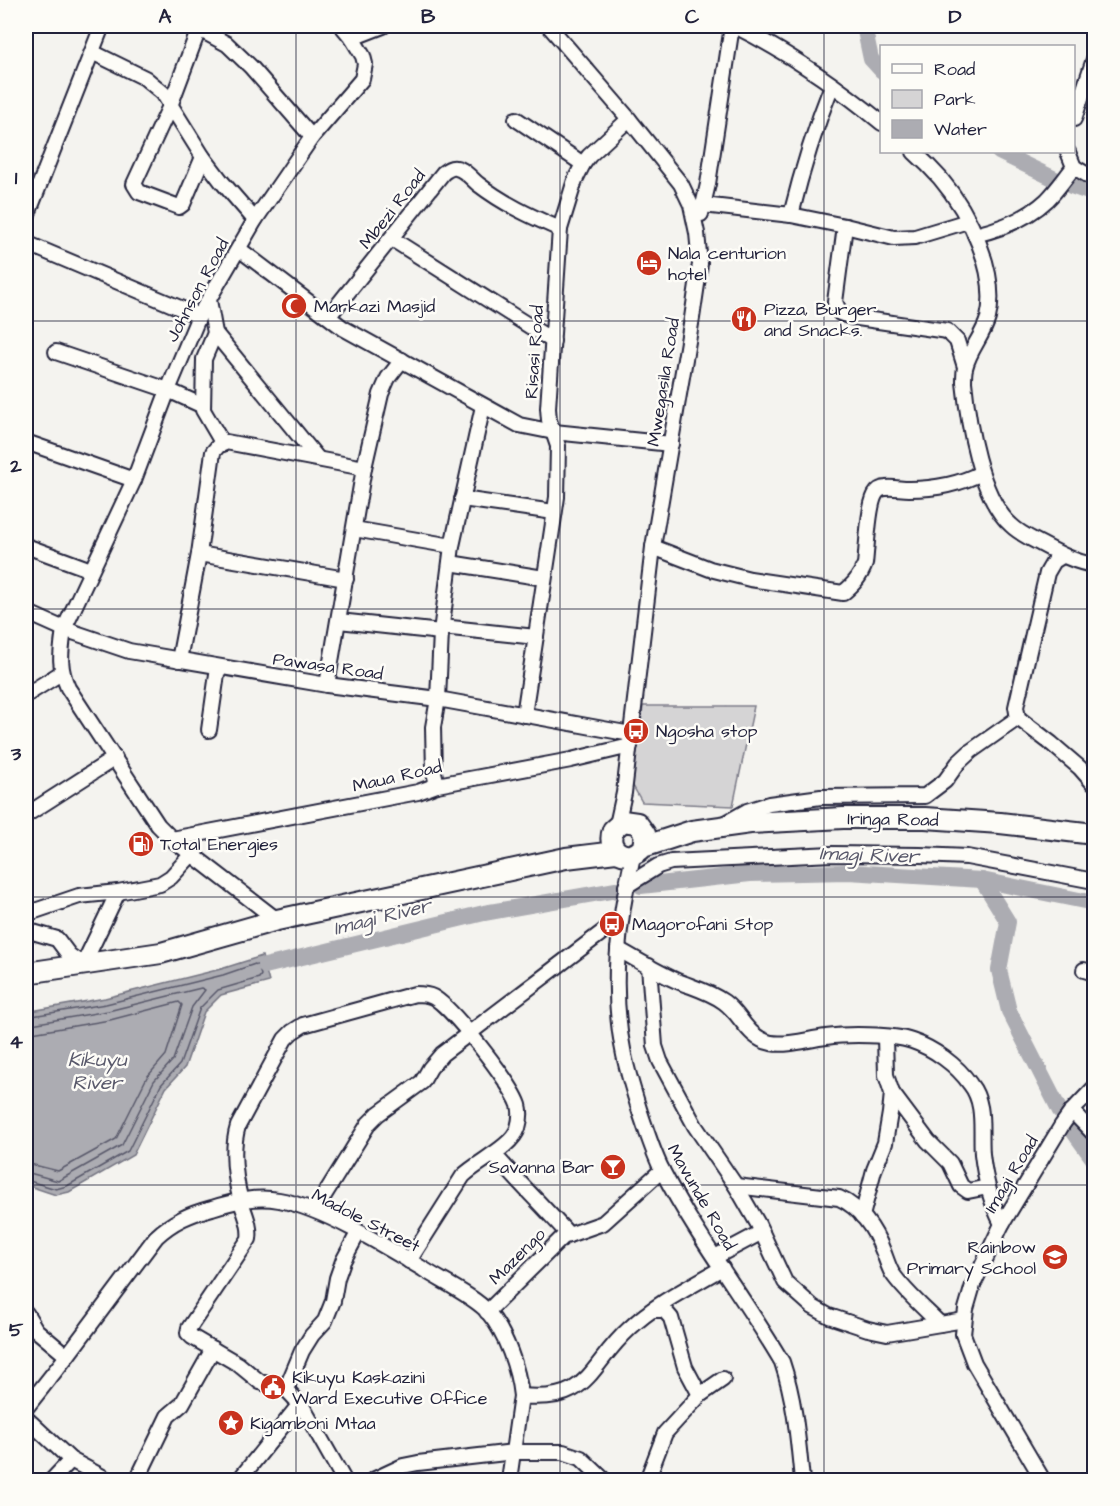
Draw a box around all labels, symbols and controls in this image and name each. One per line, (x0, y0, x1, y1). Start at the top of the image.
text: A (159, 3, 172, 31)
text: B (421, 3, 436, 31)
text: C (685, 3, 700, 31)
text: D (949, 3, 962, 31)
legend (880, 45, 1075, 153)
text: Road (934, 57, 975, 82)
text: Park (934, 87, 976, 112)
text: Water (934, 117, 987, 142)
text: 1 (15, 164, 18, 192)
street label: Mbezi Road (353, 164, 431, 254)
street label: Johnson Road (160, 234, 235, 347)
place label: Nala centurion hotel (668, 241, 786, 287)
hotel icon: Nala centurion hotel (634, 248, 664, 278)
mosque icon: Markazi Masjid (279, 291, 309, 321)
place label: Markazi Masjid (314, 294, 435, 319)
place label: Pizza, Burger and Snacks. (764, 297, 876, 343)
street label: Risasi Road (519, 304, 550, 400)
restaurant icon: Pizza, Burger and Snacks. (729, 304, 759, 334)
street label: Mwegasila Road (641, 316, 687, 448)
text: 2 (9, 452, 22, 480)
street label: Pawasa Road (271, 646, 385, 687)
bus stop icon: Ngosha stop (621, 716, 651, 746)
place label: Ngosha stop (656, 719, 757, 745)
text: 3 (10, 740, 22, 768)
street label: Maua Road (350, 754, 444, 799)
street label: Iringa Road (847, 806, 939, 834)
fuel station icon: Total Energies (126, 829, 156, 859)
place label: Total Energies (160, 832, 278, 858)
water label: Imagi River (819, 839, 921, 872)
water label: Imagi River (331, 891, 436, 944)
bus stop icon: Magorofani Stop (597, 909, 627, 939)
place label: Magorofani Stop (632, 912, 773, 938)
text: 4 (9, 1028, 23, 1056)
water label: Kikuyu River (68, 1046, 128, 1097)
street label: Imagi Road (978, 1131, 1045, 1218)
street label: Mavunde Road (661, 1139, 742, 1255)
bar icon: Savanna Bar (598, 1152, 628, 1182)
place label: Savanna Bar (489, 1155, 594, 1180)
street label: Madole Street (307, 1182, 425, 1259)
street label: Mazengo (483, 1222, 552, 1291)
place label: Rainbow Primary School (907, 1235, 1036, 1282)
school or university icon: Rainbow Primary School (1040, 1242, 1070, 1272)
text: 5 (9, 1316, 24, 1344)
place label: Kikuyu Kaskazini Ward Executive Office (292, 1365, 488, 1411)
public building icon: Kikuyu Kaskazini Ward Executive Office (258, 1372, 288, 1402)
place icon: Kigamboni Mtaa (216, 1408, 246, 1438)
place label: Kigamboni Mtaa (250, 1411, 376, 1437)

